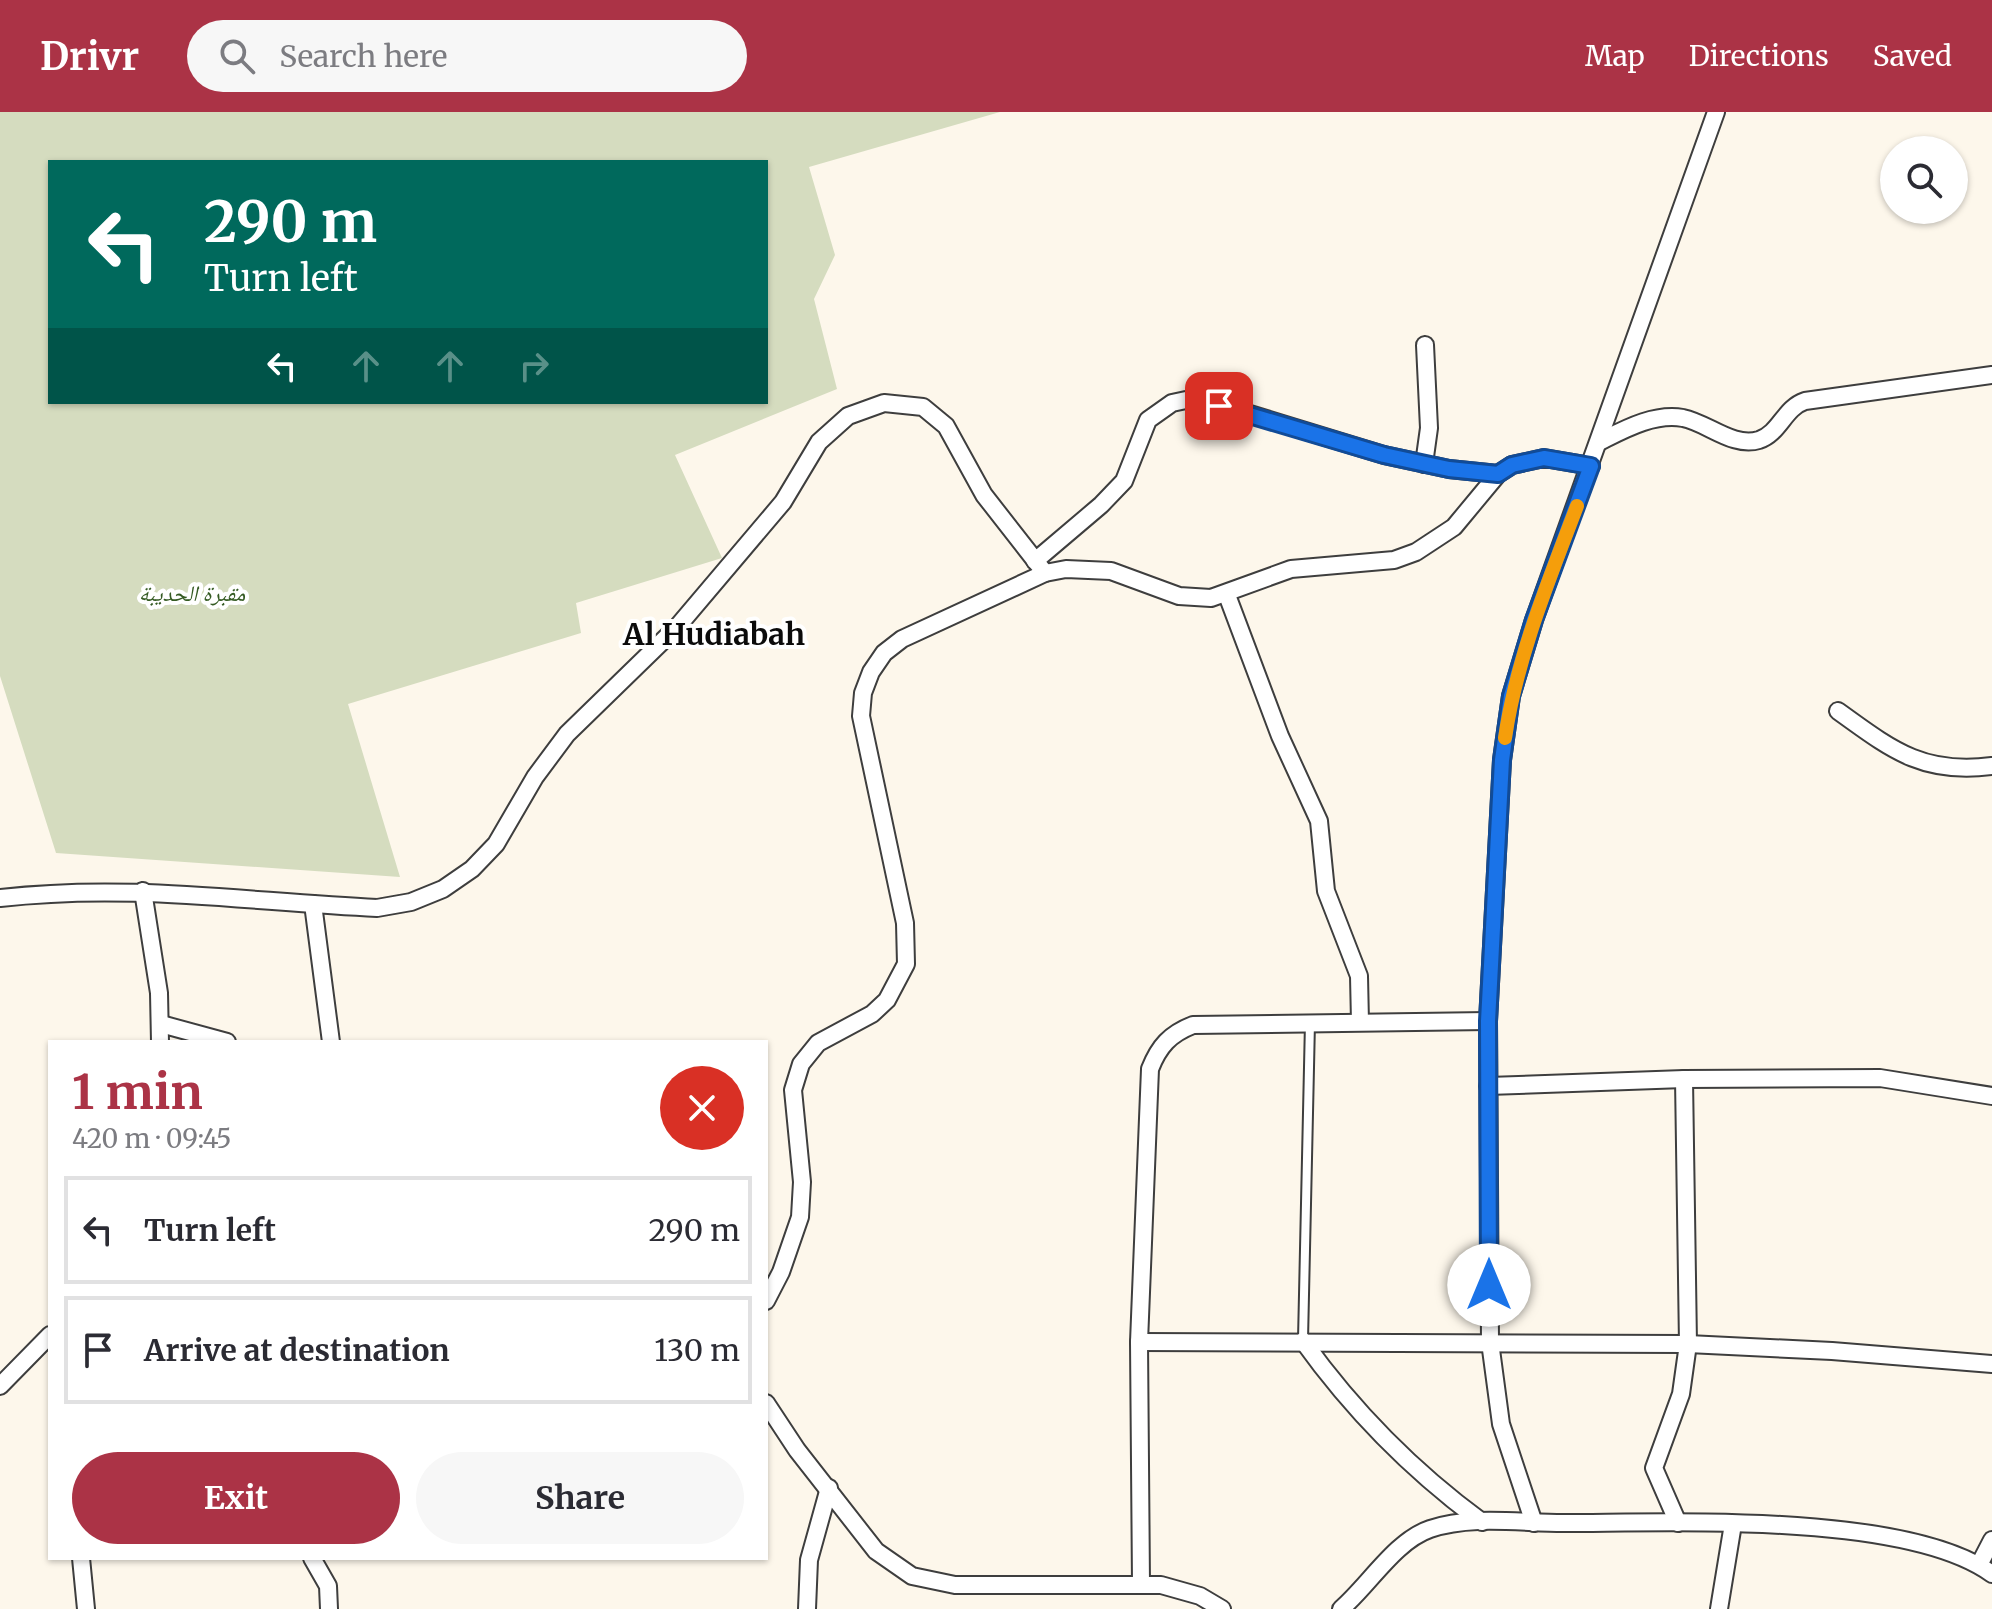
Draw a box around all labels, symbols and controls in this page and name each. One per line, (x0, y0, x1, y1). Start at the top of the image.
search box (187, 20, 747, 92)
text: Drivr (40, 33, 139, 80)
icon: search (215, 34, 259, 78)
text: Search here (279, 37, 447, 75)
text: Map (1585, 38, 1645, 74)
text: Directions (1689, 38, 1829, 74)
text: Saved (1873, 38, 1952, 74)
map controls (1880, 136, 1968, 224)
button: search (1880, 136, 1968, 224)
text: 290 m (204, 187, 377, 257)
icon: left (72, 192, 176, 296)
text: Turn left (204, 256, 358, 301)
icon: left (260, 344, 304, 388)
icon: ahead (344, 344, 388, 388)
icon: ahead (428, 344, 472, 388)
icon: right (512, 344, 556, 388)
pin (1185, 372, 1253, 440)
icon: arrive (1197, 384, 1241, 428)
park label: مقبرة الحديبة (139, 579, 245, 607)
district label: Al Hudiabah (622, 615, 805, 653)
text: 1 min (72, 1062, 203, 1122)
button: close (660, 1066, 744, 1150)
text: 420 m · 09:45 (72, 1122, 232, 1155)
icon: left (76, 1208, 120, 1252)
text: Turn left (144, 1211, 276, 1249)
text: 290 m (649, 1211, 740, 1249)
position arrow (1447, 1243, 1531, 1327)
icon: arrive (76, 1328, 120, 1372)
text: Arrive at destination (144, 1331, 450, 1369)
text: 130 m (654, 1331, 740, 1369)
button: Exit (72, 1452, 400, 1544)
button: Share (416, 1452, 744, 1544)

